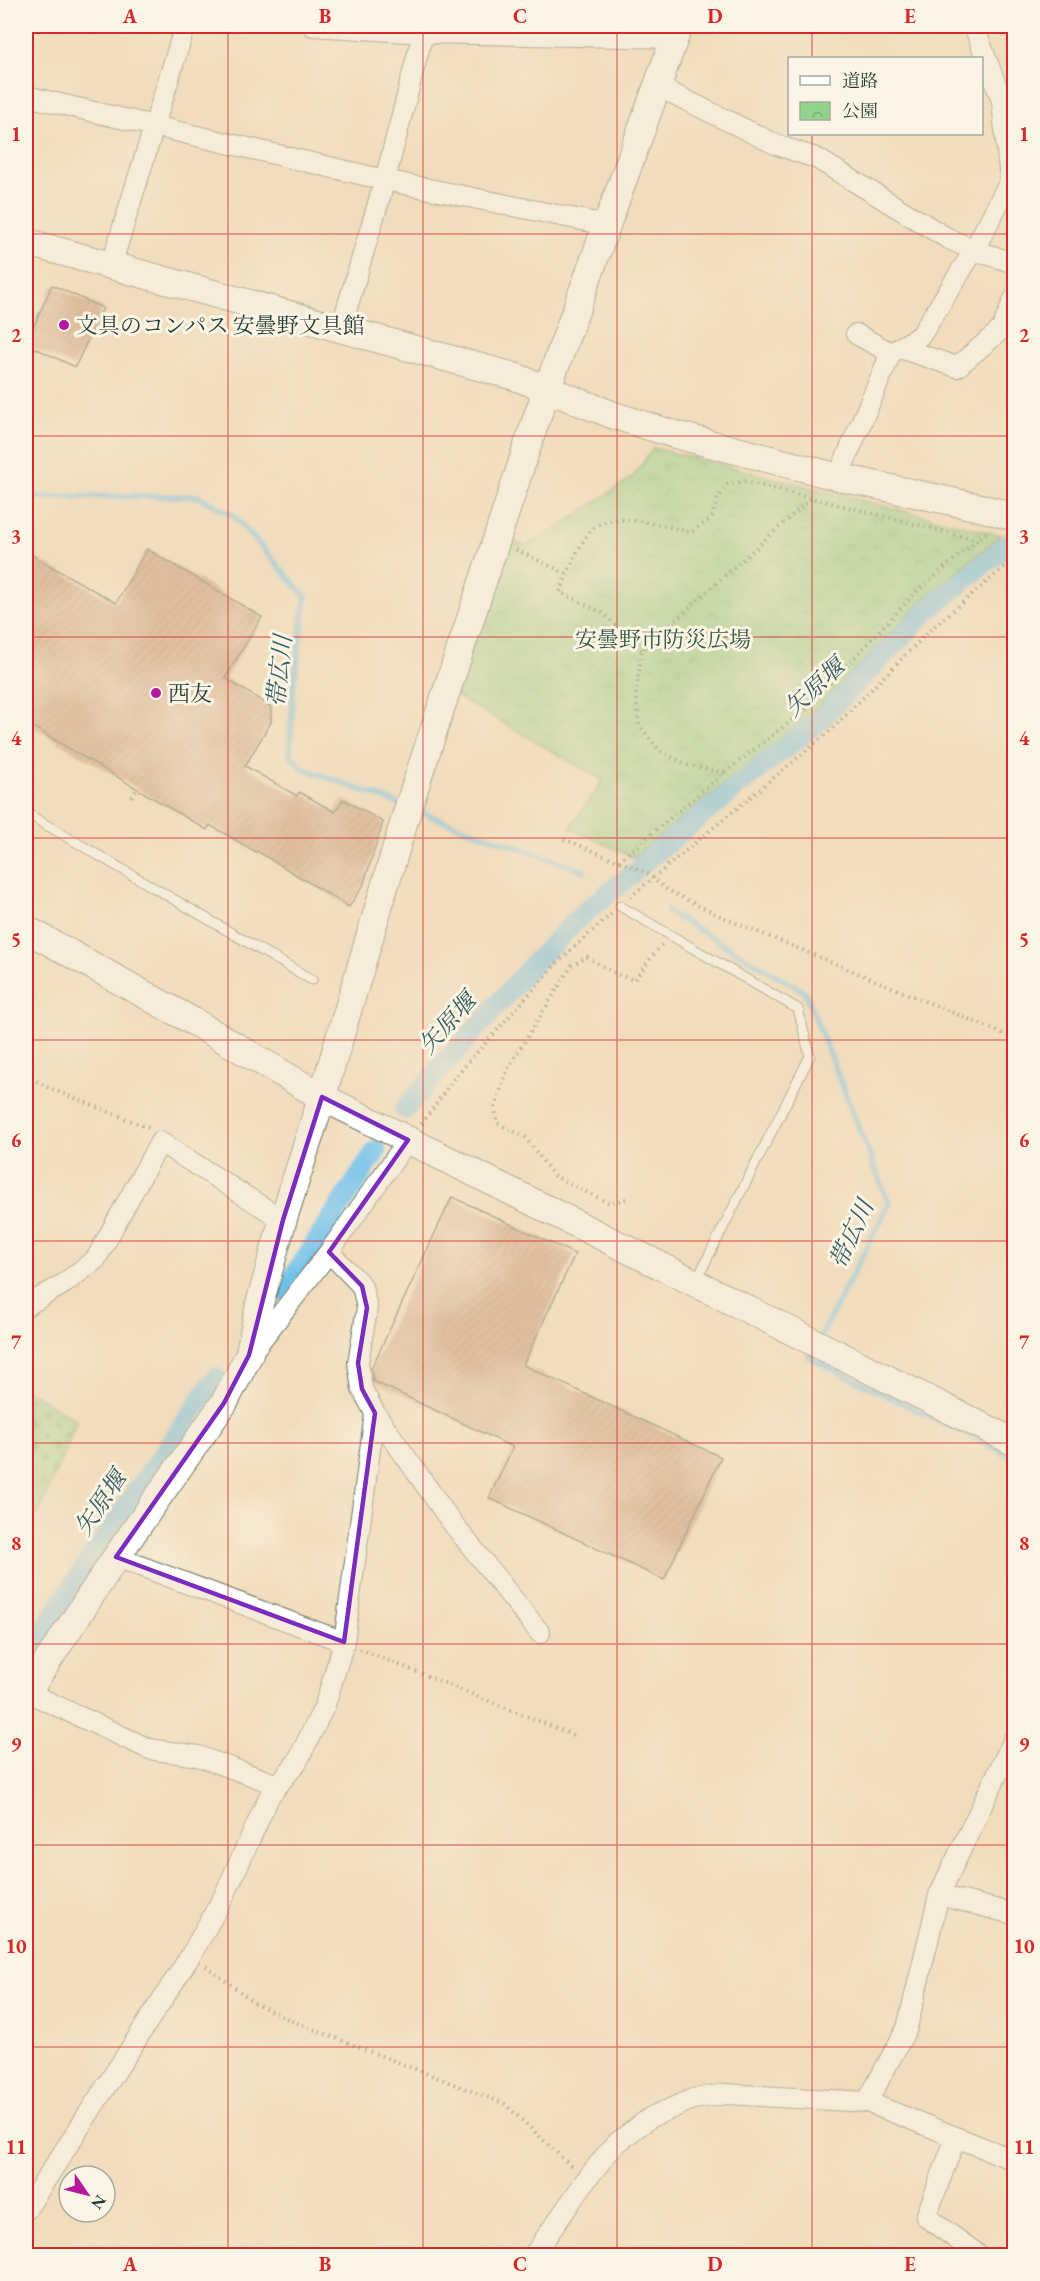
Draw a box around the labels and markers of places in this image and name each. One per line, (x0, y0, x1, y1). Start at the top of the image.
place label: 文具のコンパス 安曇野文具館 (76, 311, 365, 340)
marker: 文具のコンパス 安曇野文具館 (57, 318, 71, 332)
place label: 西友 (168, 679, 212, 708)
marker: 西友 (149, 686, 163, 700)

